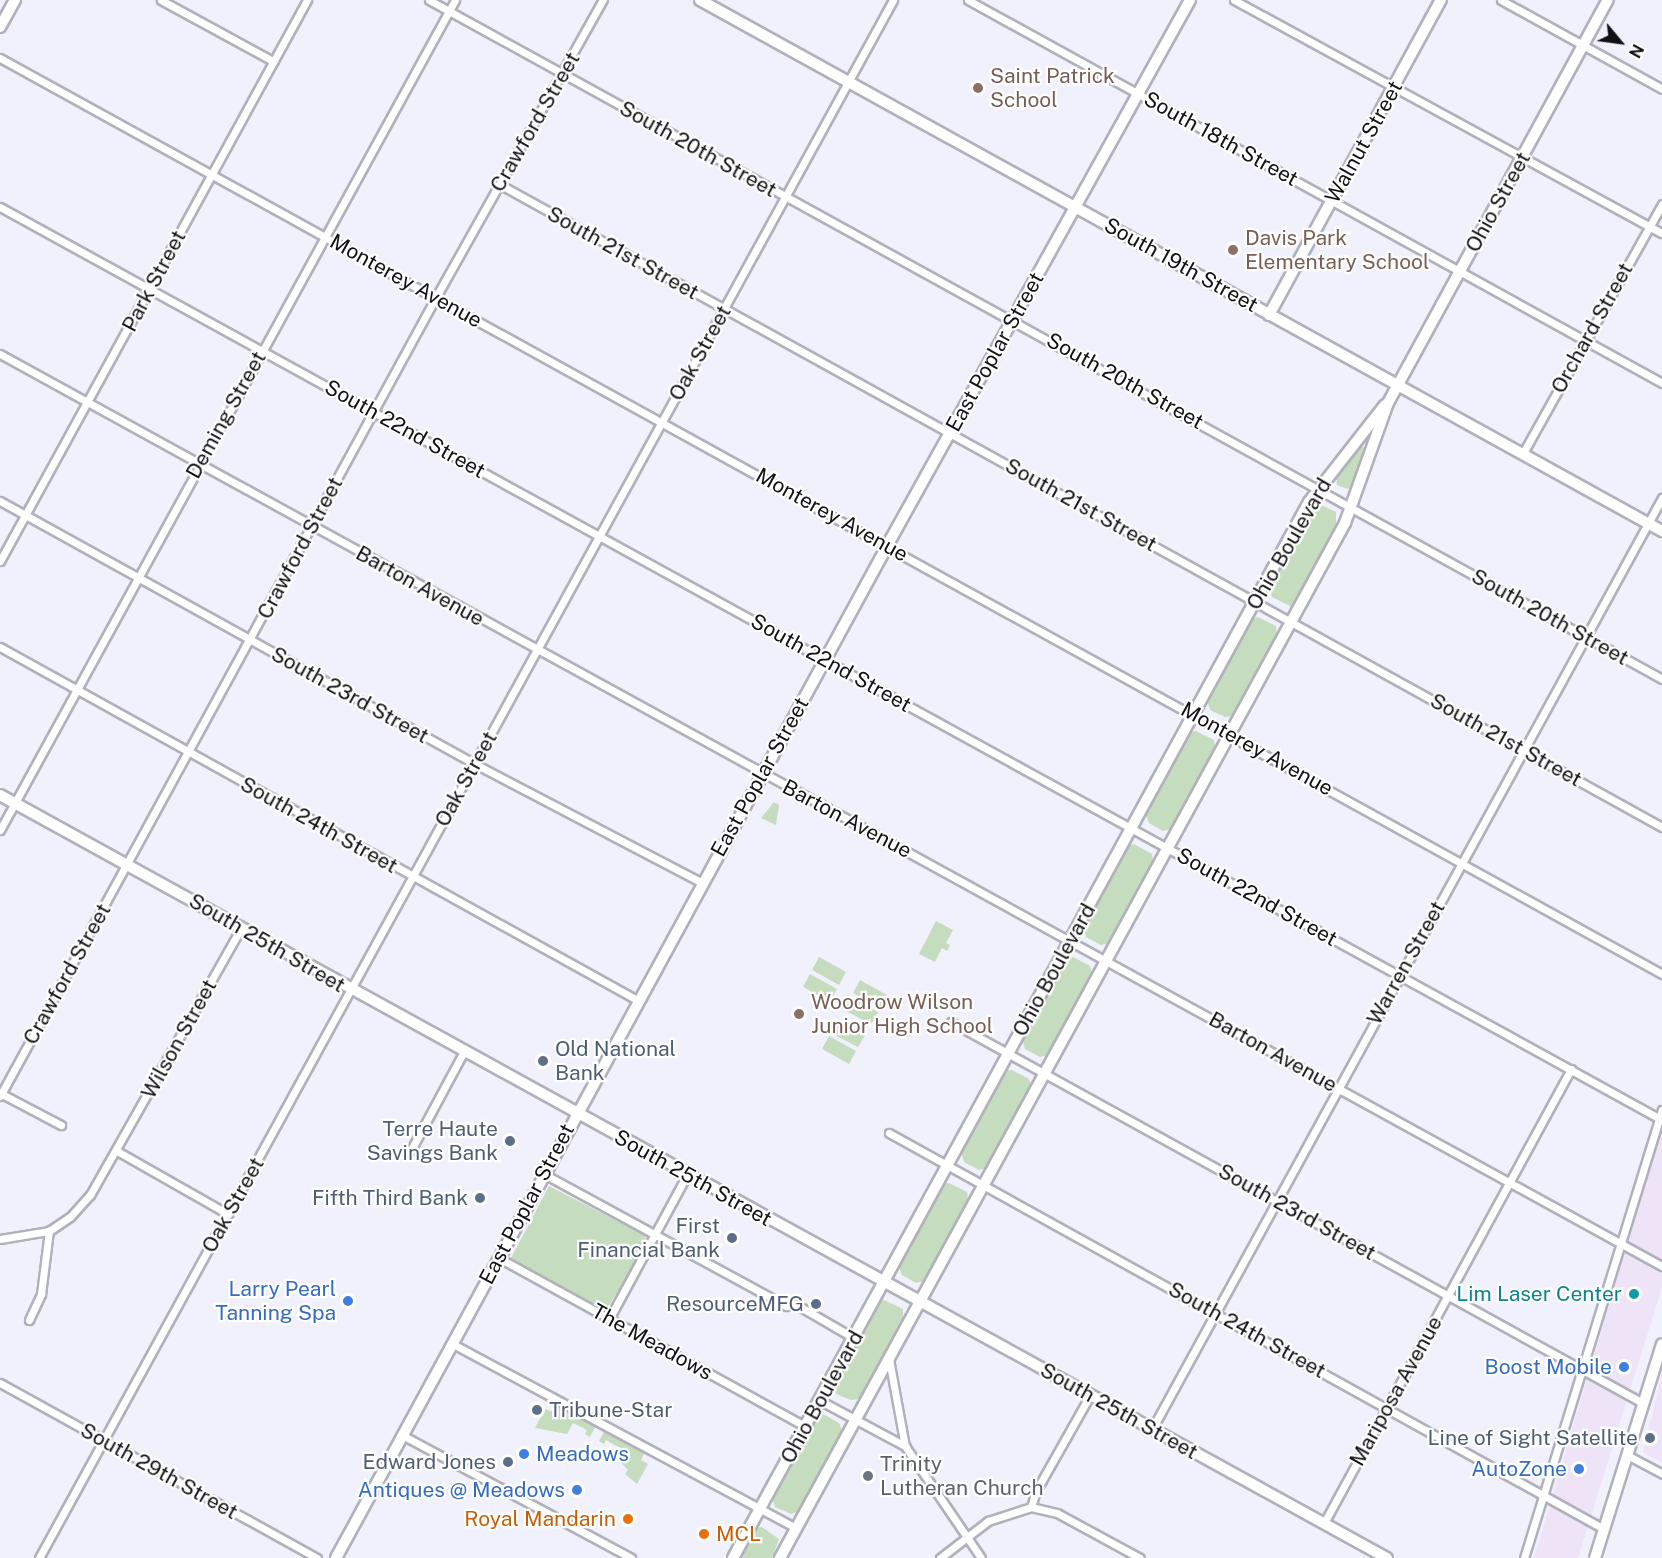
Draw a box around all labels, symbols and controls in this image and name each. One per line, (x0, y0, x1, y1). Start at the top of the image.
north arrow (1590, 12, 1650, 72)
text: N (1625, 41, 1648, 61)
street label: Crawford Street (485, 48, 585, 196)
place label: Saint Patrick School (990, 63, 1115, 113)
street label: Walnut Street (1320, 76, 1408, 208)
marker: Saint Patrick School (971, 81, 985, 95)
street label: South 18th Street (1140, 86, 1302, 192)
street label: South 20th Street (615, 95, 781, 203)
street label: Ohio Street (1460, 147, 1536, 257)
street label: South 21st Street (543, 201, 703, 305)
street label: South 19th Street (1100, 212, 1262, 318)
place label: Davis Park Elementary School (1245, 225, 1429, 275)
street label: Park Street (117, 226, 191, 336)
street label: Monterey Avenue (326, 229, 486, 333)
marker: Davis Park Elementary School (1226, 243, 1240, 257)
street label: Orchard Street (1546, 258, 1638, 398)
street label: East Poplar Street (941, 268, 1049, 436)
street label: Oak Street (664, 301, 736, 405)
street label: South 20th Street (1042, 327, 1208, 435)
street label: Deming Street (181, 347, 271, 483)
street label: South 22nd Street (320, 374, 490, 484)
street label: South 21st Street (1001, 453, 1161, 557)
street label: Monterey Avenue (752, 463, 912, 567)
street label: Crawford Street (252, 473, 348, 623)
street label: Ohio Boulevard (1241, 474, 1337, 614)
street label: Barton Avenue (351, 540, 489, 632)
street label: South 20th Street (1467, 563, 1633, 671)
street label: South 22nd Street (746, 608, 916, 718)
street label: South 23rd Street (267, 641, 433, 749)
street label: South 21st Street (1426, 688, 1586, 792)
street label: East Poplar Street (706, 693, 814, 861)
street label: Monterey Avenue (1177, 697, 1337, 801)
street label: Oak Street (430, 727, 502, 831)
street label: South 24th Street (236, 771, 402, 879)
street label: Barton Avenue (778, 774, 916, 864)
street label: South 22nd Street (1172, 842, 1342, 952)
street label: South 25th Street (184, 888, 350, 998)
street label: Warren Street (1362, 897, 1450, 1029)
street label: Crawford Street (18, 899, 116, 1049)
street label: Ohio Boulevard (1007, 899, 1101, 1041)
street label: Wilson Street (136, 975, 222, 1103)
place label: Woodrow Wilson Junior High School (811, 989, 993, 1039)
street label: Barton Avenue (1204, 1006, 1342, 1098)
marker: Woodrow Wilson Junior High School (792, 1007, 806, 1021)
place label: Old National Bank (555, 1036, 676, 1086)
marker: Old National Bank (536, 1054, 550, 1068)
place label: Terre Haute Savings Bank (367, 1116, 498, 1166)
street label: East Poplar Street (474, 1119, 580, 1289)
street label: South 25th Street (610, 1124, 776, 1232)
marker: Terre Haute Savings Bank (503, 1134, 517, 1148)
street label: Oak Street (197, 1153, 269, 1257)
street label: South 23rd Street (1214, 1158, 1380, 1266)
place label: Fifth Third Bank (312, 1185, 468, 1211)
marker: Fifth Third Bank (473, 1191, 487, 1205)
place label: First Financial Bank (577, 1213, 720, 1263)
marker: First Financial Bank (725, 1231, 739, 1245)
place label: Larry Pearl Tanning Spa (215, 1276, 336, 1326)
street label: South 24th Street (1164, 1276, 1330, 1384)
place label: Lim Laser Center (1456, 1281, 1622, 1307)
marker: Lim Laser Center (1627, 1287, 1641, 1301)
place label: ResourceMFG (666, 1291, 804, 1317)
marker: Larry Pearl Tanning Spa (341, 1294, 355, 1308)
marker: ResourceMFG (809, 1297, 823, 1311)
street label: The Meadows (587, 1298, 717, 1386)
street label: Mariposa Avenue (1344, 1312, 1448, 1470)
street label: Ohio Boulevard (775, 1326, 869, 1468)
place label: Boost Mobile (1485, 1354, 1612, 1380)
street label: South 25th Street (1036, 1357, 1202, 1465)
marker: Boost Mobile (1617, 1360, 1631, 1374)
place label: Tribune-Star (549, 1397, 672, 1423)
marker: Tribune-Star (530, 1403, 544, 1417)
street label: South 29th Street (76, 1417, 242, 1525)
place label: Line of Sight Satellite (1427, 1425, 1638, 1451)
marker: Line of Sight Satellite (1643, 1431, 1657, 1445)
place label: Meadows (536, 1441, 629, 1467)
marker: Meadows (517, 1447, 531, 1461)
place label: Edward Jones (363, 1449, 496, 1475)
place label: Trinity Lutheran Church (880, 1451, 1044, 1501)
marker: Edward Jones (501, 1455, 515, 1469)
place label: AutoZone (1471, 1456, 1567, 1482)
marker: AutoZone (1572, 1462, 1586, 1476)
marker: Trinity Lutheran Church (861, 1469, 875, 1483)
place label: Antiques @ Meadows (357, 1477, 565, 1503)
marker: Antiques @ Meadows (570, 1483, 584, 1497)
place label: Royal Mandarin (464, 1506, 616, 1532)
marker: Royal Mandarin (621, 1512, 635, 1526)
place label: MCL (716, 1521, 761, 1547)
marker: MCL (697, 1527, 711, 1541)

